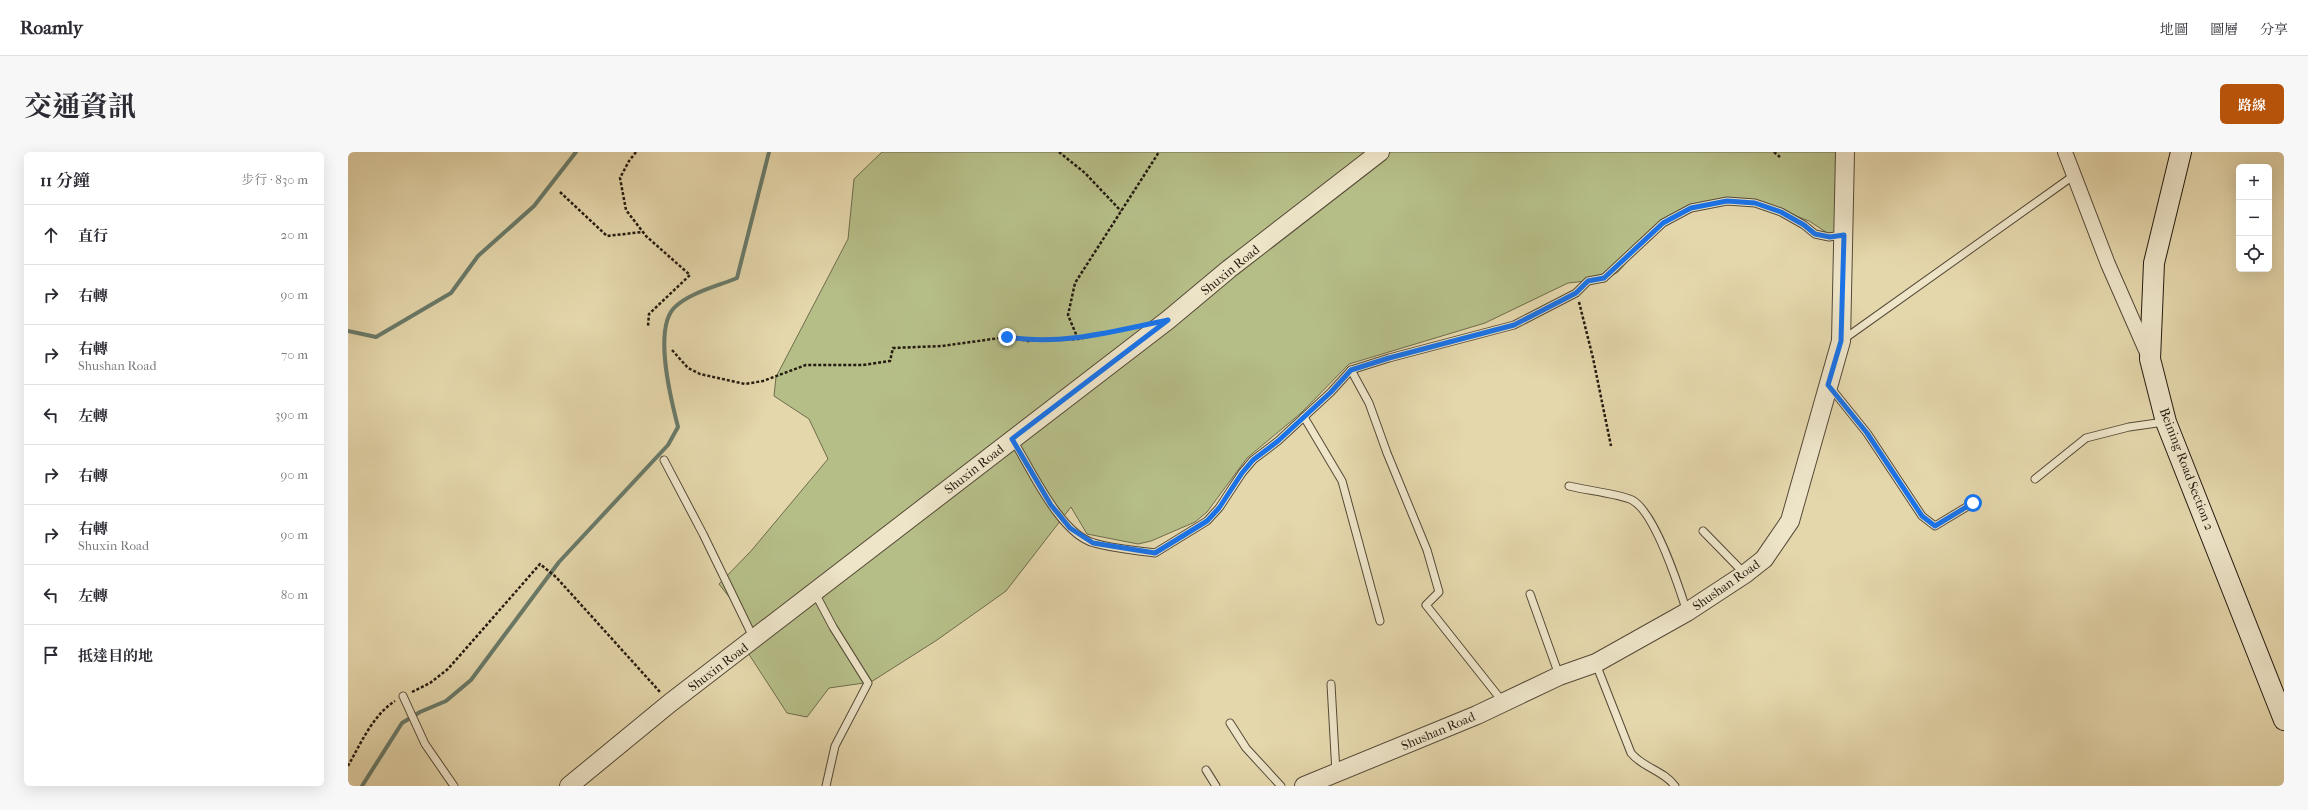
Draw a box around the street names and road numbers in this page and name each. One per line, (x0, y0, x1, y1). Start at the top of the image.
street label: Shuxin Road (1198, 241, 1263, 298)
street label: Beining Road Section 2 (2157, 406, 2217, 533)
street label: Shuxin Road (941, 441, 1007, 497)
street label: Shushan Road (1690, 556, 1763, 614)
street label: Shuxin Road (685, 639, 752, 694)
street label: Shushan Road (1399, 708, 1478, 753)

